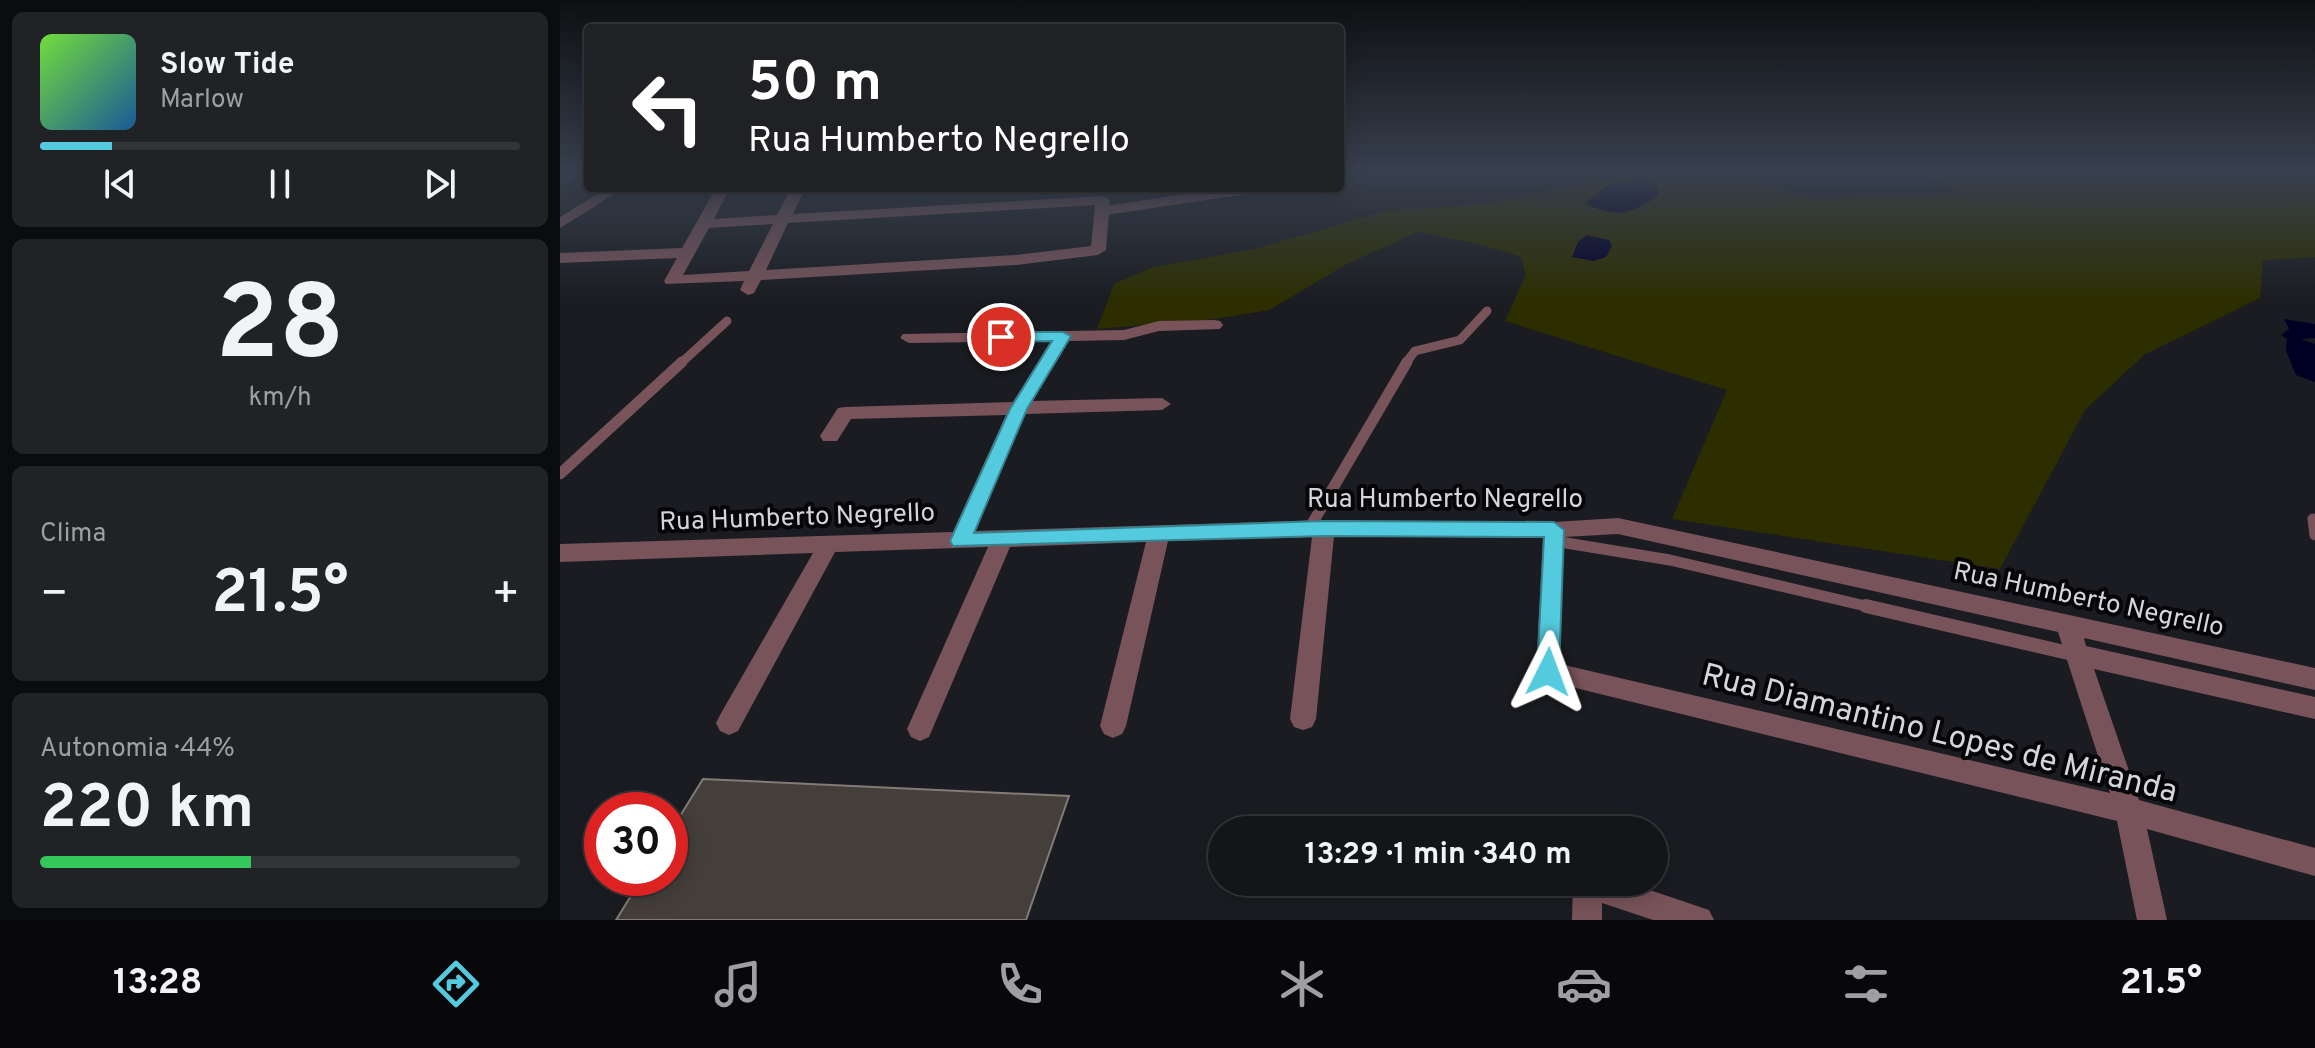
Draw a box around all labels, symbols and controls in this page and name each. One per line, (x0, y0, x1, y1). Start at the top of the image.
text: Slow Tide (160, 47, 294, 84)
text: 50 m (748, 50, 882, 120)
icon: left (616, 56, 720, 160)
text: Marlow (160, 84, 244, 117)
text: Rua Humberto Negrello (748, 119, 1130, 165)
icon: previous (98, 162, 142, 206)
icon: pause (258, 162, 302, 206)
icon: next (418, 162, 462, 206)
text: 28 (215, 264, 345, 396)
pin (967, 303, 1035, 371)
icon: arrive (979, 315, 1023, 359)
text: km/h (248, 382, 312, 415)
street label: Rua Humberto Negrello (1307, 484, 1583, 517)
street label: Rua Humberto Negrello (659, 497, 936, 540)
text: Clima (40, 518, 106, 551)
street label: Rua Humberto Negrello (1950, 556, 2227, 645)
text: 21.5° (211, 558, 349, 634)
text: − (40, 568, 68, 624)
text: + (492, 568, 520, 624)
position arrow (1506, 630, 1590, 714)
street label: Rua Diamantino Lopes de Miranda (1697, 656, 2181, 813)
text: Autonomia · 44% (40, 733, 235, 766)
text: 220 km (40, 773, 254, 849)
speed limit sign: 30 (584, 792, 688, 896)
text: 13:29 · 1 min · 340 m (1305, 837, 1571, 874)
icon: directions (428, 956, 484, 1012)
icon: music (710, 956, 766, 1012)
icon: phone (992, 956, 1048, 1012)
icon: climate (1274, 956, 1330, 1012)
icon: car (1556, 956, 1612, 1012)
icon: filters (1838, 956, 1894, 1012)
text: 13:28 (113, 961, 202, 1007)
text: 21.5° (2120, 961, 2202, 1007)

